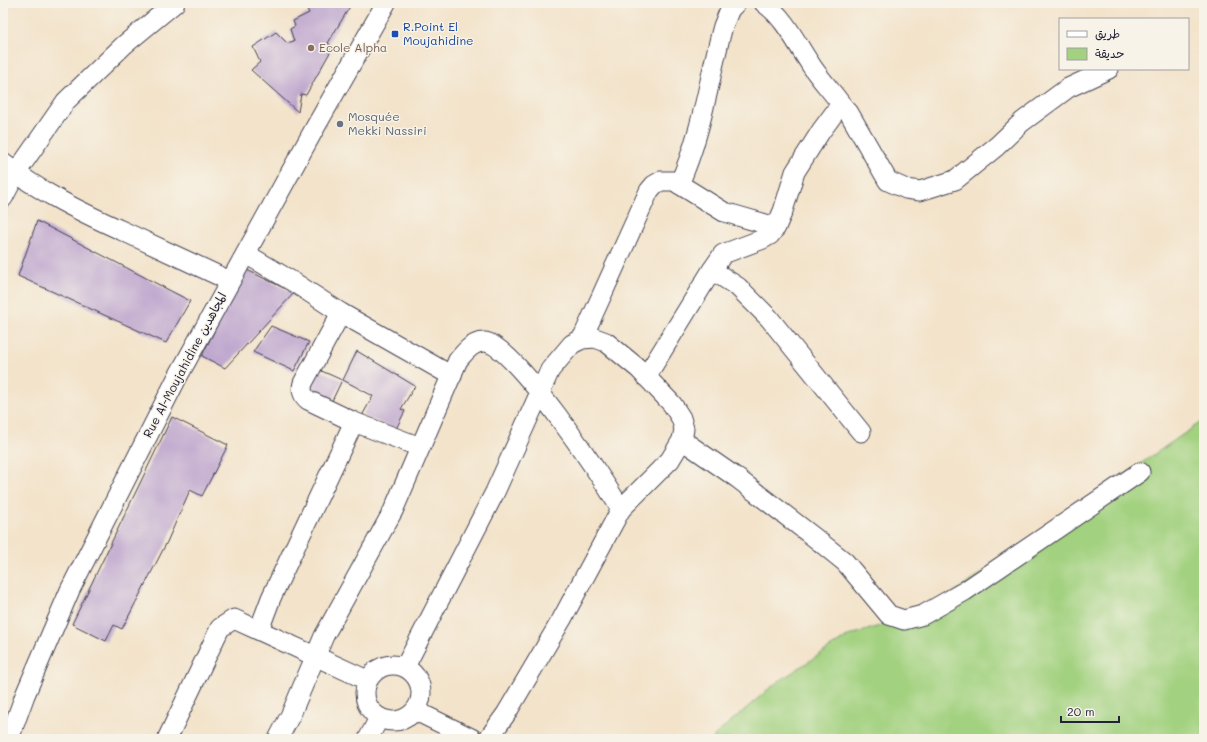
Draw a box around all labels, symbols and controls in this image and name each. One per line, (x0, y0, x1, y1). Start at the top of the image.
place label: R.Point El Moujahidine (403, 18, 474, 48)
legend (1059, 18, 1189, 70)
text: طريق (1095, 25, 1120, 41)
marker: R.Point El Moujahidine (390, 29, 400, 39)
place label: Ecole Alpha (319, 39, 387, 55)
marker: Ecole Alpha (306, 43, 316, 53)
text: حديقة (1095, 45, 1124, 61)
place label: Mosquée Mekki Nassiri (348, 108, 427, 138)
marker: Mosquée Mekki Nassiri (335, 119, 345, 129)
street label: Rue Al-Moujahidine المجاهدين (139, 289, 230, 441)
scale bar (1061, 698, 1119, 724)
text: 20 m (1067, 703, 1095, 719)

